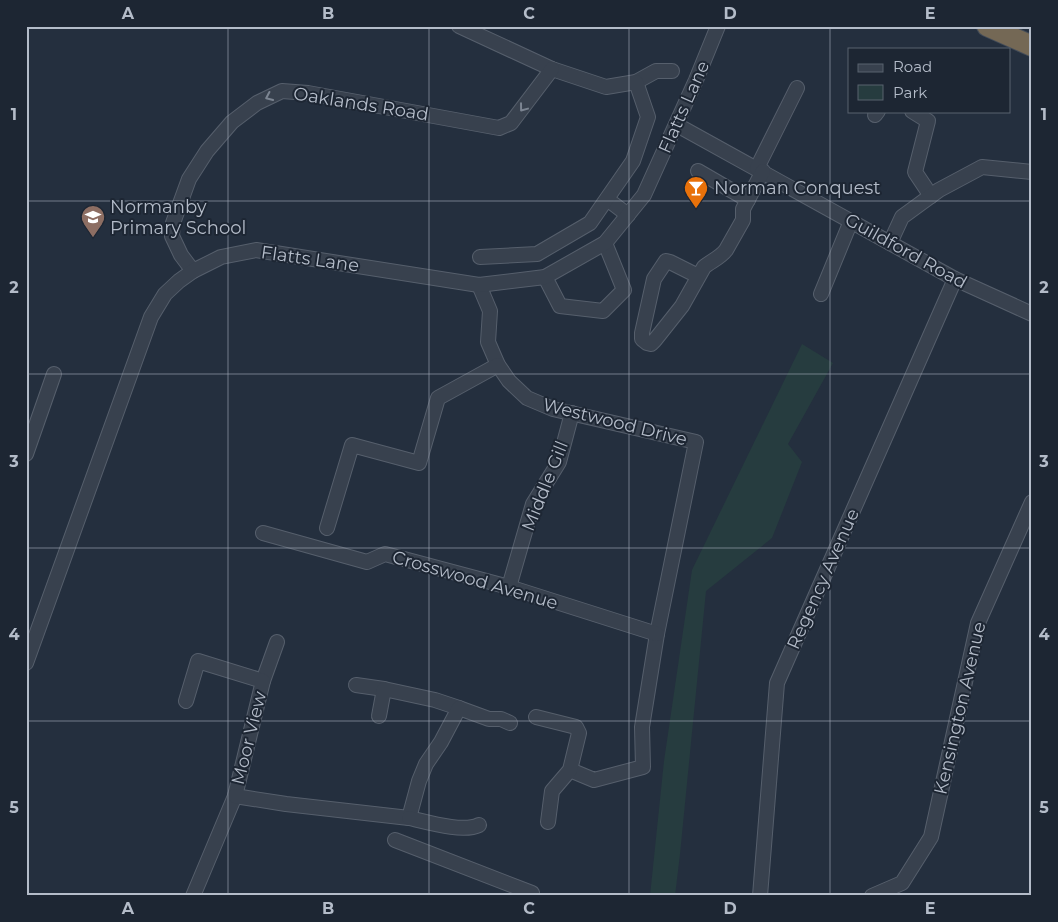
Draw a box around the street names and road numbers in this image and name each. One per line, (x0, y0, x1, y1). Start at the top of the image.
street label: Flatts Lane (654, 57, 714, 157)
street label: Oaklands Road (292, 82, 430, 126)
street label: Guildford Road (841, 208, 971, 294)
street label: Flatts Lane (259, 241, 361, 277)
street label: Westwood Drive (541, 393, 690, 451)
street label: Middle Gill (517, 438, 573, 534)
street label: Regency Avenue (782, 505, 864, 653)
street label: Crosswood Avenue (390, 546, 561, 614)
street label: Kensington Avenue (929, 619, 991, 797)
street label: Moor View (227, 689, 271, 787)

